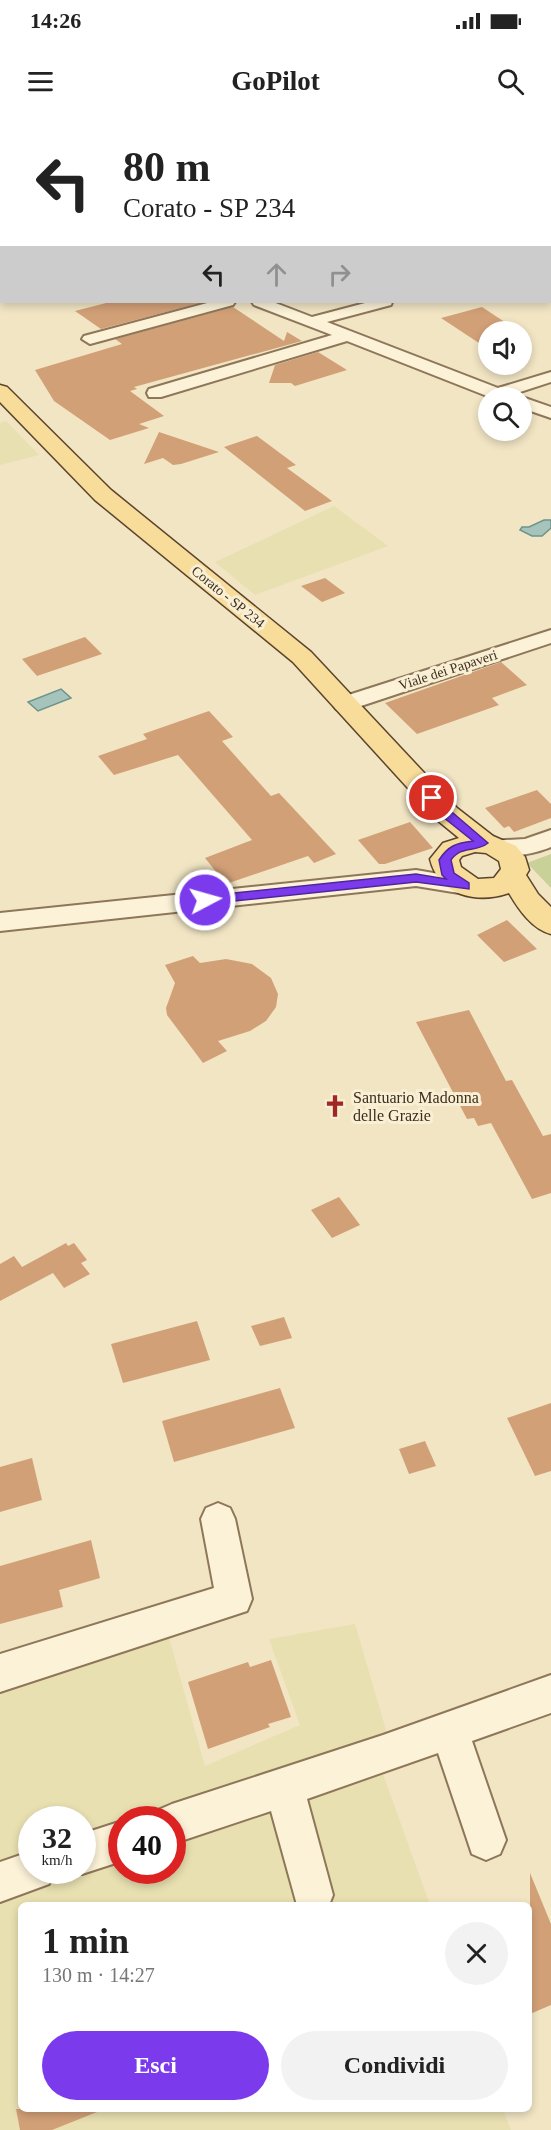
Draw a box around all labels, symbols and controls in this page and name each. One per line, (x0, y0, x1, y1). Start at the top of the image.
text: 14:26 (30, 8, 81, 33)
icon: menu (24, 65, 57, 98)
icon: search (494, 65, 527, 98)
text: GoPilot (231, 66, 320, 96)
icon: left (24, 144, 102, 222)
text: 80 m (123, 144, 211, 190)
text: Corato - SP 234 (123, 193, 295, 223)
icon: left (197, 258, 230, 291)
icon: ahead (260, 258, 293, 291)
icon: right (323, 258, 356, 291)
map controls (478, 321, 532, 441)
button: sound (478, 321, 532, 375)
button: search (478, 387, 532, 441)
street label: Corato - SP 234 (189, 563, 267, 631)
street label: Viale dei Papaveri (397, 647, 499, 693)
pin (406, 772, 457, 823)
icon: arrive (415, 781, 448, 814)
position arrow (173, 868, 237, 932)
place label: Santuario Madonna delle Grazie (353, 1089, 479, 1124)
church icon: Santuario Madonna delle Grazie (322, 1093, 348, 1119)
speed limit sign: 40 (108, 1806, 186, 1884)
text: 32 (42, 1821, 72, 1854)
text: km/h (42, 1852, 72, 1868)
text: 1 min (42, 1921, 129, 1961)
button: close (445, 1922, 508, 1985)
text: 130 m · 14:27 (42, 1964, 155, 1986)
button: Esci (42, 2031, 269, 2100)
button: Condividi (281, 2031, 508, 2100)

